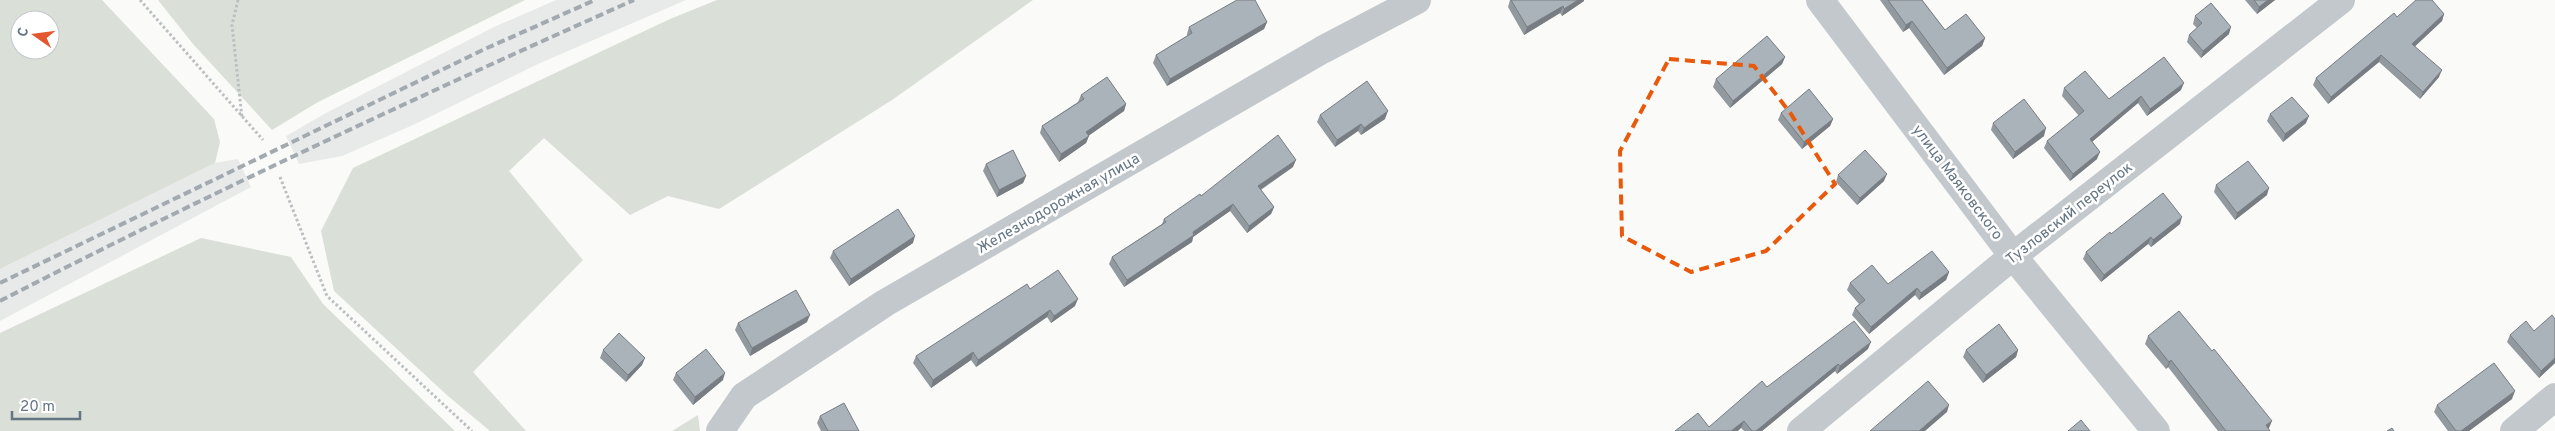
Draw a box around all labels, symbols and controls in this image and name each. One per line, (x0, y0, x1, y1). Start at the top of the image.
north arrow (10, 10, 60, 60)
text: С (15, 26, 33, 39)
street label: улица Маяковского (1907, 122, 2006, 244)
street label: Железнодорожная улица (974, 150, 1144, 259)
street label: Тузловский переулок (2003, 159, 2137, 270)
scale bar (12, 388, 80, 420)
text: 20 m (20, 398, 55, 417)

